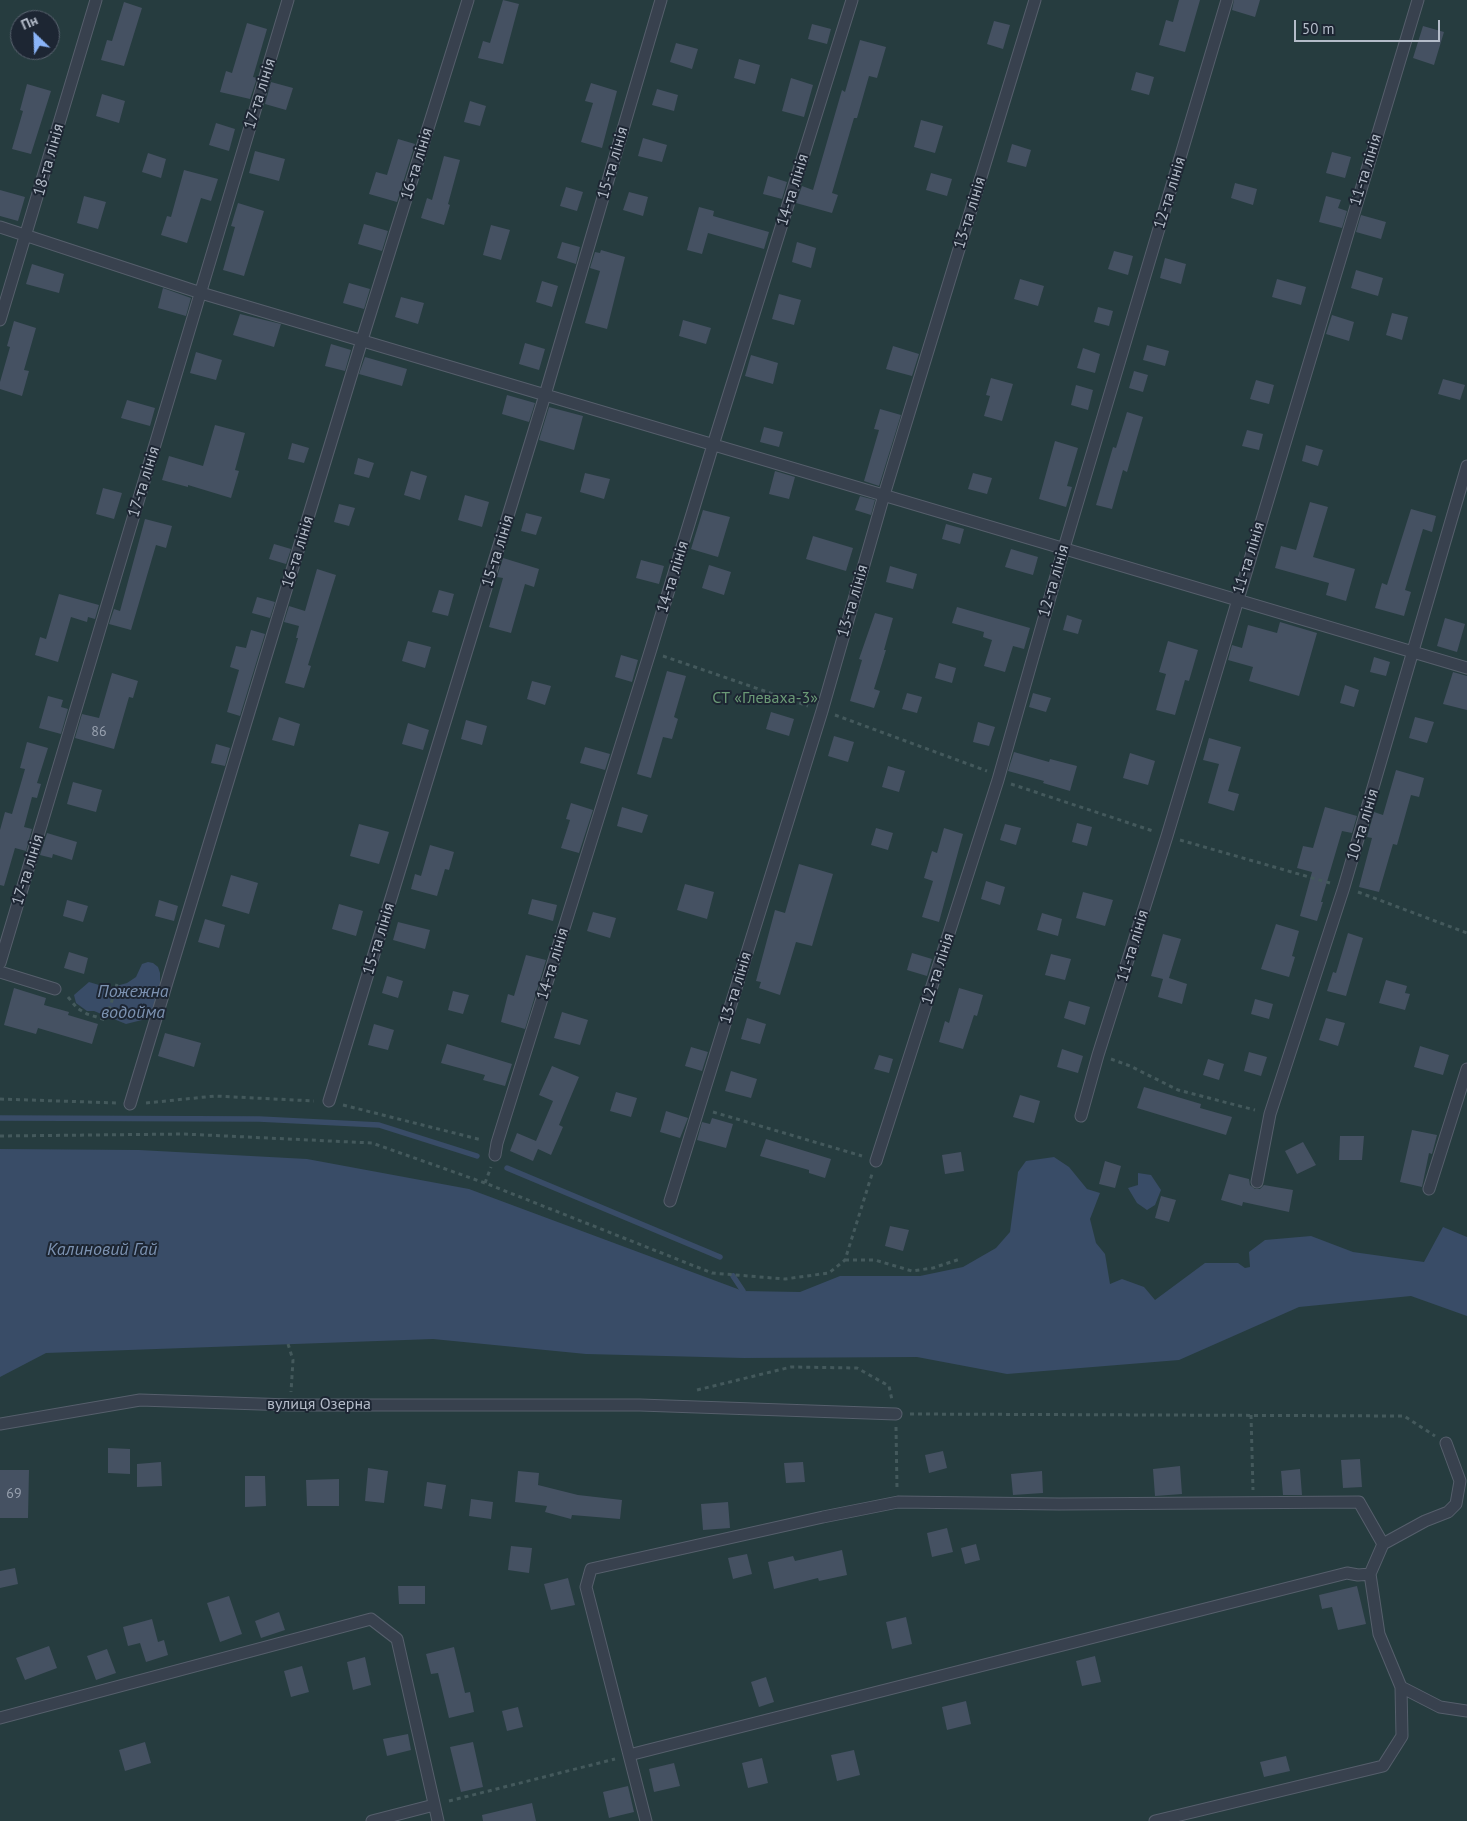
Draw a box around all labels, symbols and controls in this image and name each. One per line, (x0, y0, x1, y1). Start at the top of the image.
north arrow (10, 10, 60, 60)
scale bar (1297, 10, 1443, 42)
text: Пн (18, 11, 40, 34)
text: 50 m (1302, 19, 1335, 38)
street label: 17-та лінія (240, 56, 280, 132)
street label: 18-та лінія (30, 122, 68, 198)
street label: 15-та лінія (594, 125, 632, 201)
street label: 16-та лінія (397, 126, 437, 202)
street label: 11-та лінія (1346, 132, 1386, 208)
street label: 14-та лінія (773, 152, 813, 228)
street label: 12-та лінія (1150, 155, 1190, 231)
street label: 13-та лінія (950, 175, 990, 251)
street label: 17-та лінія (124, 444, 164, 520)
street label: 15-та лінія (478, 513, 518, 589)
street label: 16-та лінія (278, 514, 318, 590)
street label: 11-та лінія (1229, 520, 1269, 596)
street label: 14-та лінія (653, 539, 693, 615)
street label: 12-та лінія (1035, 543, 1073, 619)
street label: 13-та лінія (834, 563, 872, 639)
park label: СТ «Глеваха-3» (712, 688, 818, 708)
house number: 86 (91, 724, 107, 740)
street label: 10-та лінія (1343, 787, 1383, 863)
street label: 17-та лінія (8, 832, 48, 908)
street label: 15-та лінія (359, 901, 399, 977)
street label: 11-та лінія (1113, 908, 1153, 984)
street label: 14-та лінія (533, 926, 573, 1002)
street label: 12-та лінія (917, 931, 959, 1007)
street label: 13-та лінія (716, 950, 756, 1026)
water label: Пожежна водойма (97, 981, 169, 1024)
water label: Калиновий Гай (47, 1239, 157, 1261)
street label: вулиця Озерна (267, 1394, 371, 1414)
house number: 69 (6, 1486, 22, 1502)

